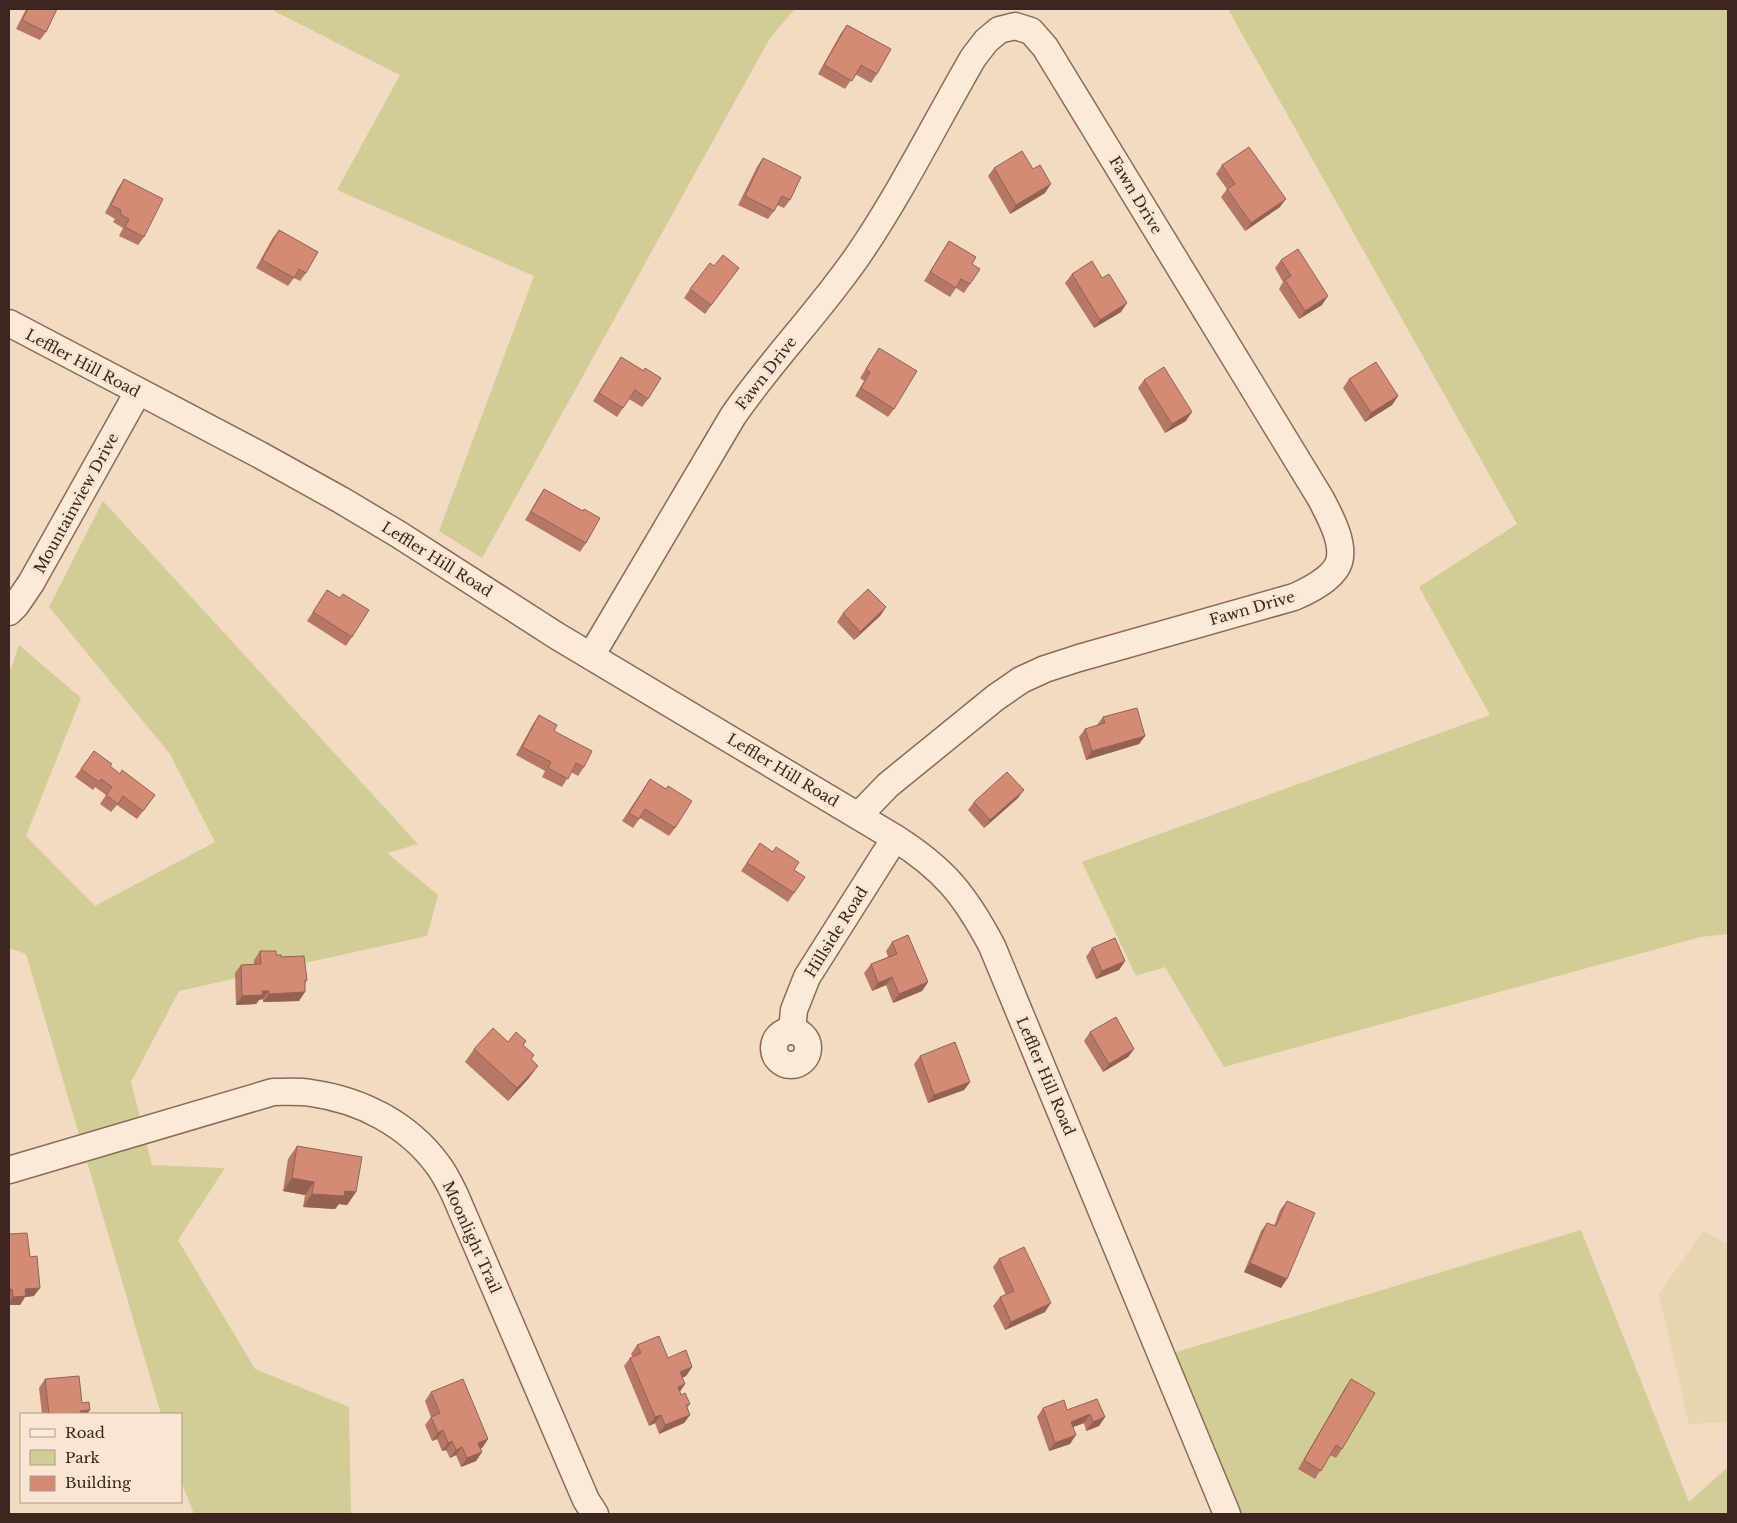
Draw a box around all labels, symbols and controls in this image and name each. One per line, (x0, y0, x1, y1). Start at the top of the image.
street label: Fawn Drive (1105, 152, 1167, 238)
street label: Leffler Hill Road (22, 325, 144, 401)
street label: Fawn Drive (731, 333, 801, 413)
street label: Mountainview Drive (30, 430, 122, 576)
street label: Leffler Hill Road (378, 517, 496, 601)
street label: Fawn Drive (1207, 587, 1297, 629)
street label: Leffler Hill Road (724, 729, 842, 811)
street label: Hillside Road (800, 883, 872, 981)
street label: Leffler Hill Road (1012, 1014, 1080, 1138)
street label: Moonlight Trail (439, 1178, 505, 1296)
legend (20, 1413, 182, 1503)
text: Road (65, 1423, 105, 1442)
text: Park (65, 1448, 101, 1467)
text: Building (65, 1473, 132, 1492)

